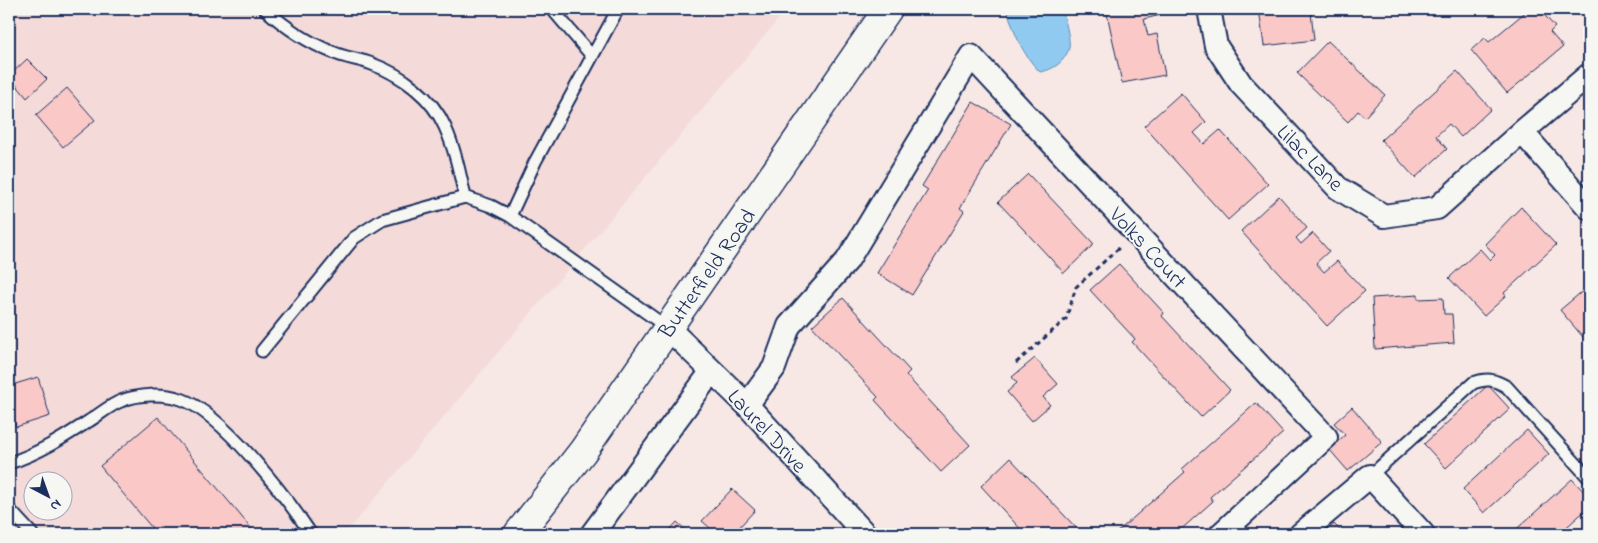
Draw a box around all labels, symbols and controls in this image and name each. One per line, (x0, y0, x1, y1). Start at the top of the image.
street label: Lilac Lane (1268, 118, 1350, 200)
street label: Volks Court (1100, 200, 1193, 297)
street label: Butterfield Road (651, 203, 765, 347)
street label: Laurel Drive (719, 383, 813, 481)
north arrow (22, 470, 72, 520)
text: N (45, 494, 66, 516)

